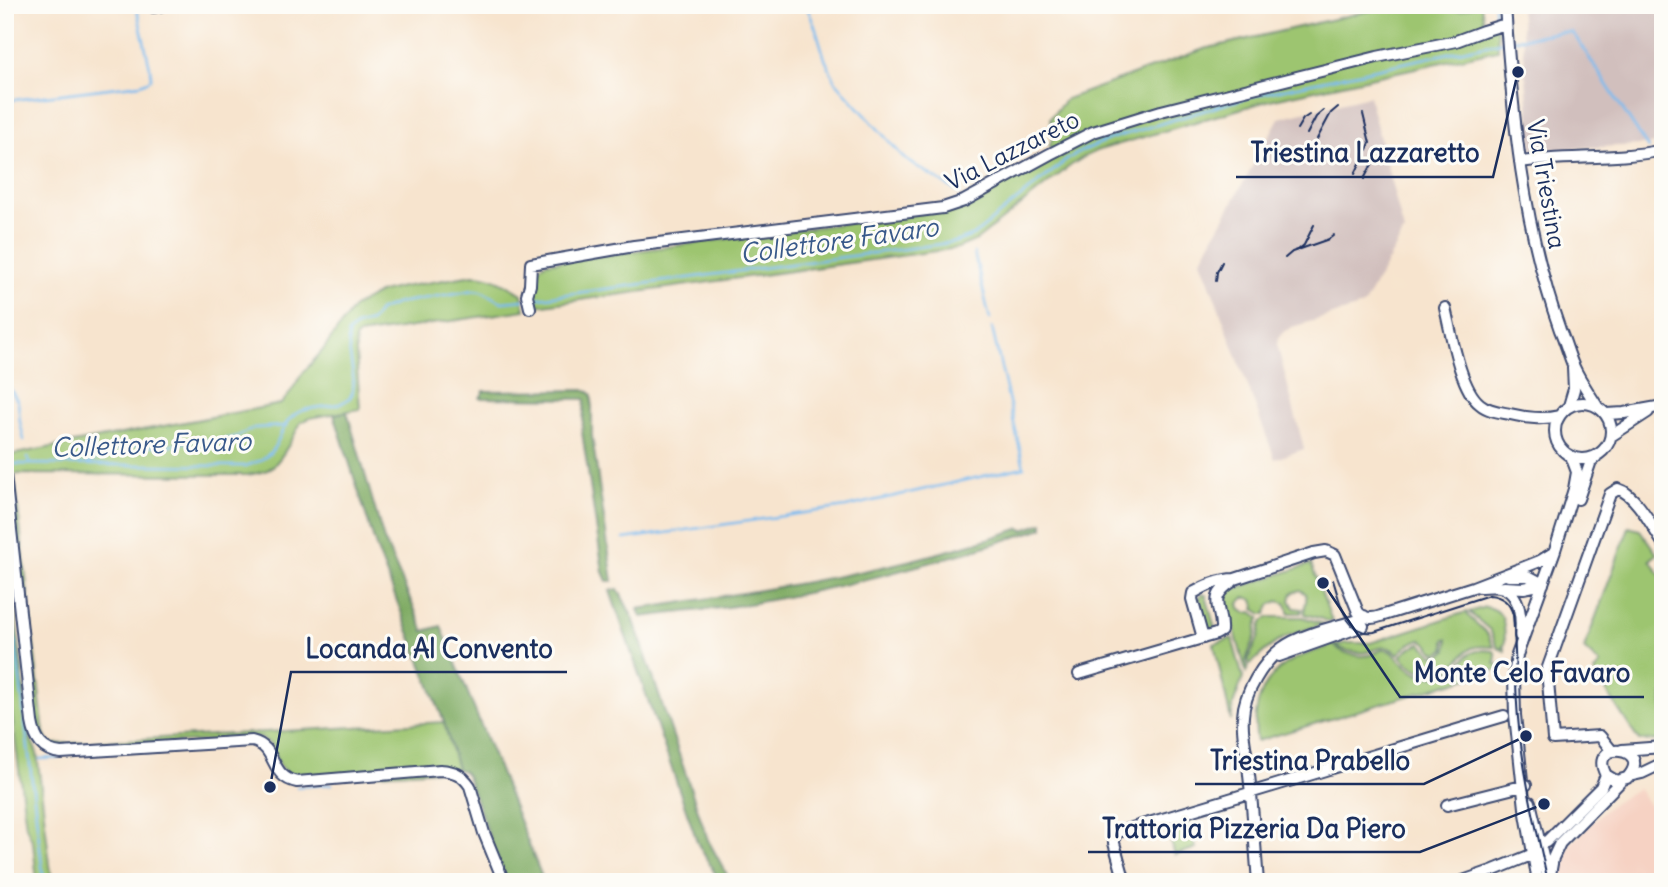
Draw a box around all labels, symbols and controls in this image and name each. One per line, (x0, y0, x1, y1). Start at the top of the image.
street label: Via Lazzareto (940, 103, 1084, 197)
street label: Via Triestina (1521, 117, 1573, 251)
callout: Triestina Lazzaretto (1236, 130, 1493, 177)
text: Triestina Lazzaretto (1250, 136, 1480, 169)
water label: Collettore Favaro (738, 210, 942, 270)
water label: Collettore Favaro (51, 424, 253, 464)
callout: Locanda Al Convento (291, 625, 567, 672)
text: Locanda Al Convento (305, 632, 553, 665)
callout: Monte Celo Favaro (1400, 650, 1644, 697)
text: Monte Celo Favaro (1414, 656, 1630, 689)
callout: Triestina Prabello (1195, 737, 1424, 784)
text: Triestina Prabello (1210, 744, 1410, 777)
callout: Trattoria Pizzeria Da Piero (1088, 805, 1420, 852)
text: Trattoria Pizzeria Da Piero (1102, 812, 1406, 845)

